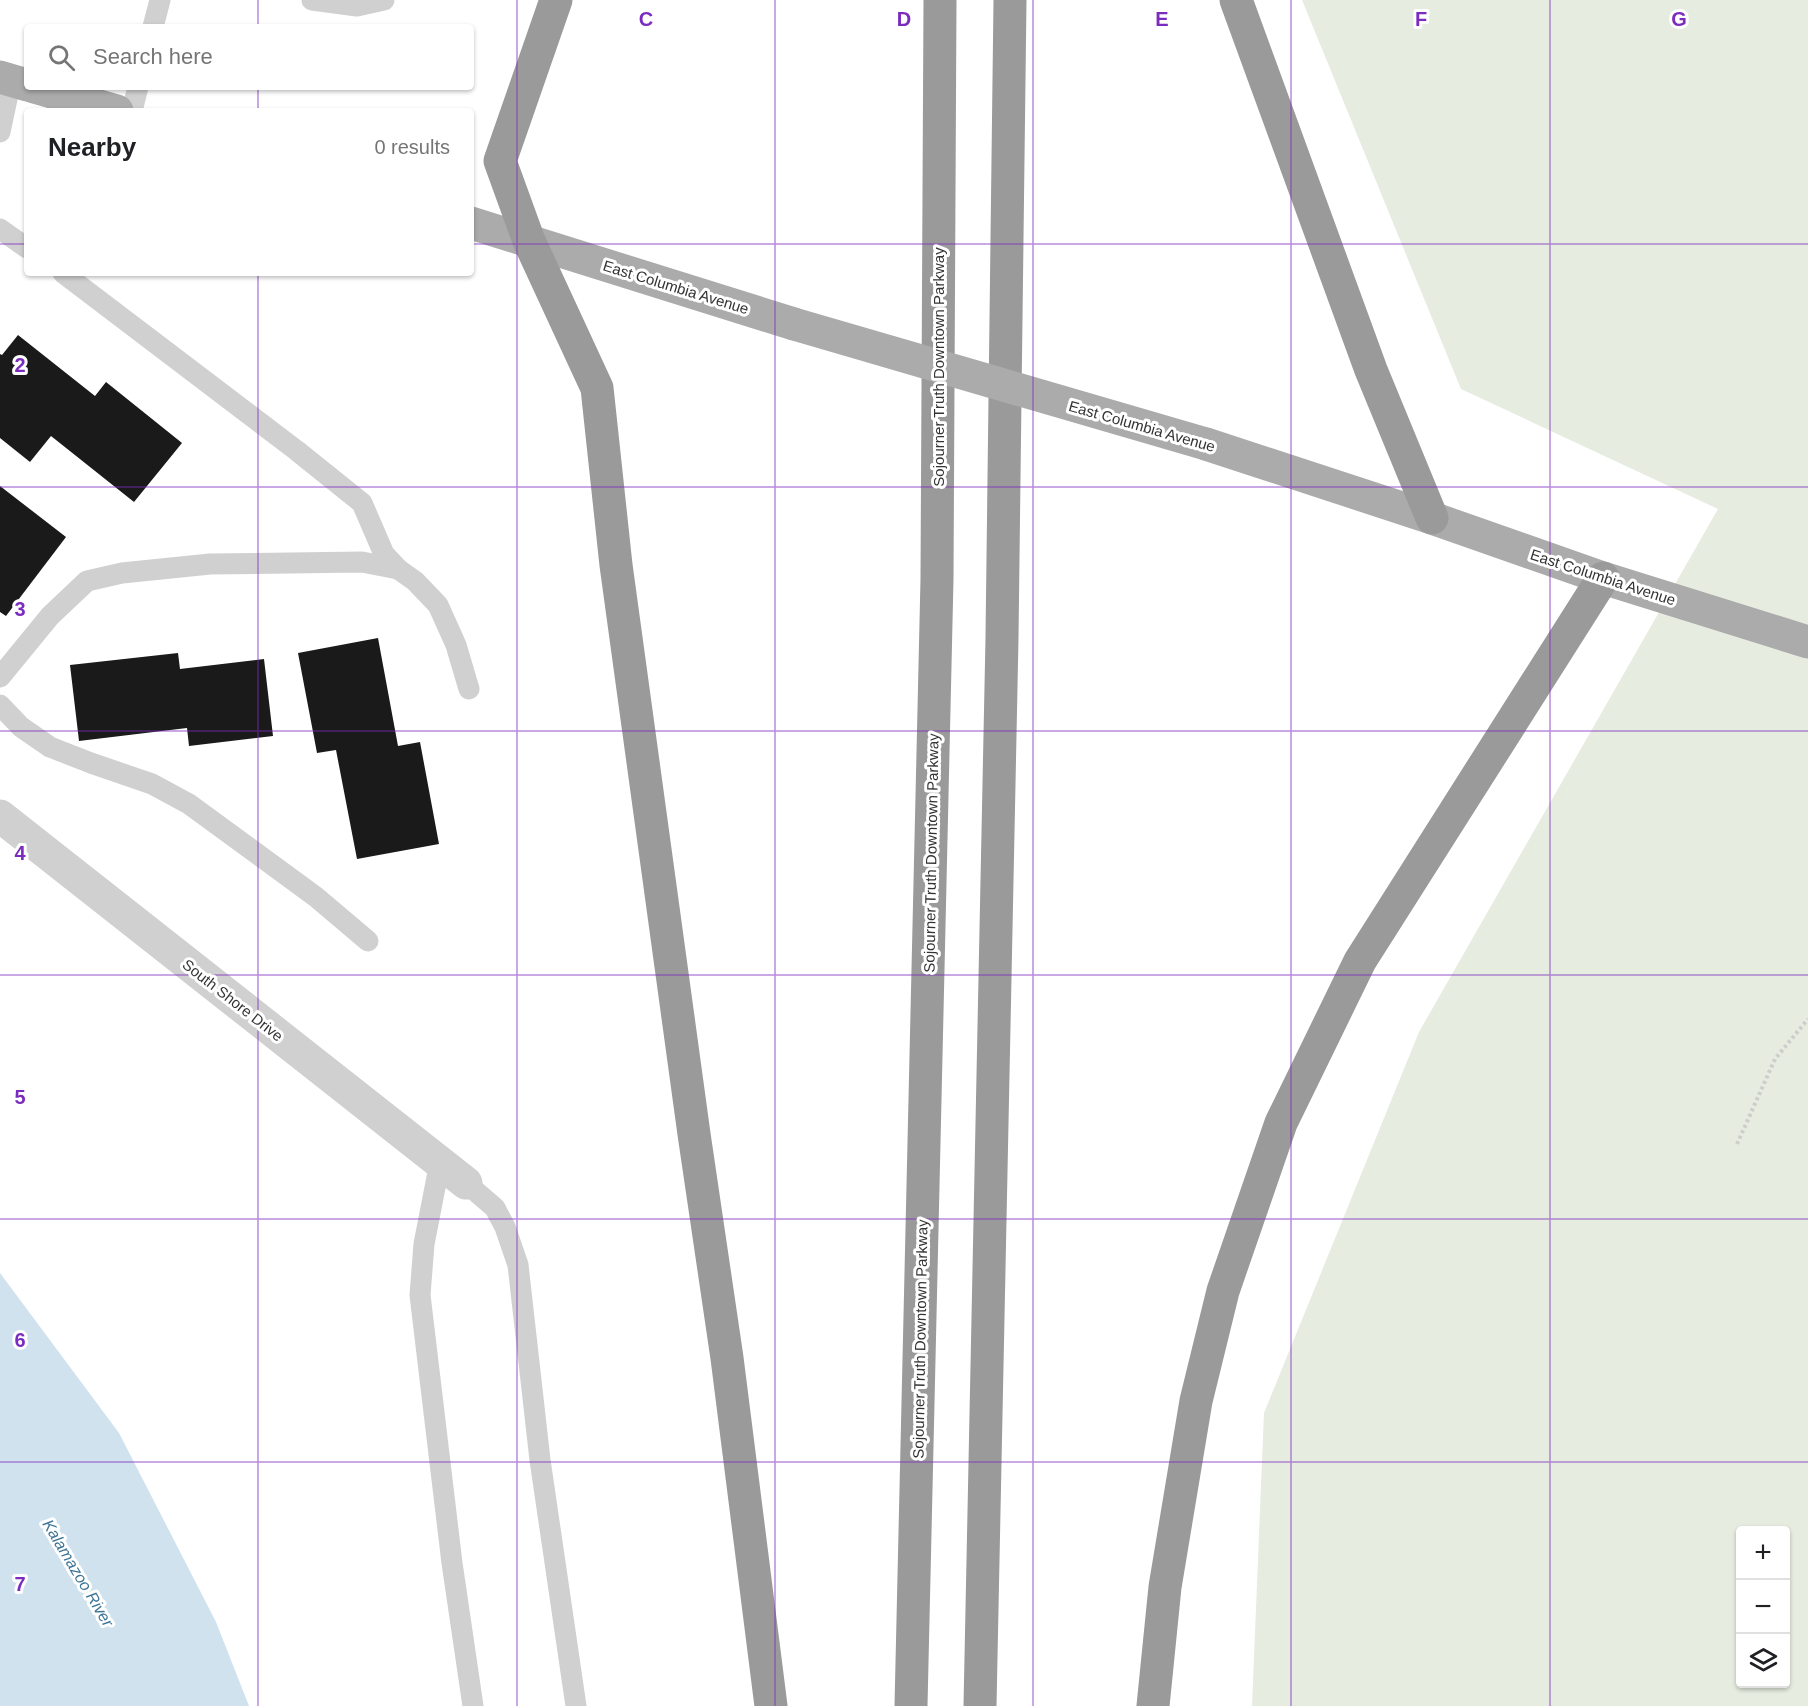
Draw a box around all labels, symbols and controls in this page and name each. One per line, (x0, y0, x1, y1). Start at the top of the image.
text: C (639, 8, 653, 30)
text: D (897, 8, 911, 30)
text: E (1155, 8, 1169, 30)
text: F (1415, 8, 1427, 30)
text: G (1671, 8, 1687, 30)
search box (24, 24, 474, 90)
icon: search (45, 41, 78, 74)
text: Search here (93, 44, 213, 69)
text: Nearby (48, 132, 136, 162)
text: 0 results (374, 136, 450, 158)
street label: Sojourner Truth Downtown Parkway (930, 247, 947, 487)
street label: East Columbia Avenue (601, 257, 751, 317)
text: 2 (14, 354, 26, 376)
street label: East Columbia Avenue (1067, 397, 1217, 455)
street label: East Columbia Avenue (1528, 546, 1678, 608)
text: 3 (14, 598, 26, 620)
street label: Sojourner Truth Downtown Parkway (920, 733, 942, 973)
text: 4 (14, 842, 26, 864)
street label: South Shore Drive (179, 956, 287, 1044)
text: 5 (14, 1086, 26, 1108)
street label: Sojourner Truth Downtown Parkway (909, 1219, 931, 1459)
text: 6 (14, 1329, 26, 1351)
water label: Kalamazoo River (39, 1516, 117, 1630)
map controls (1736, 1526, 1790, 1688)
button: + (1736, 1526, 1790, 1580)
text: 7 (14, 1573, 26, 1595)
button: − (1736, 1580, 1790, 1634)
button: layers (1736, 1634, 1790, 1688)

